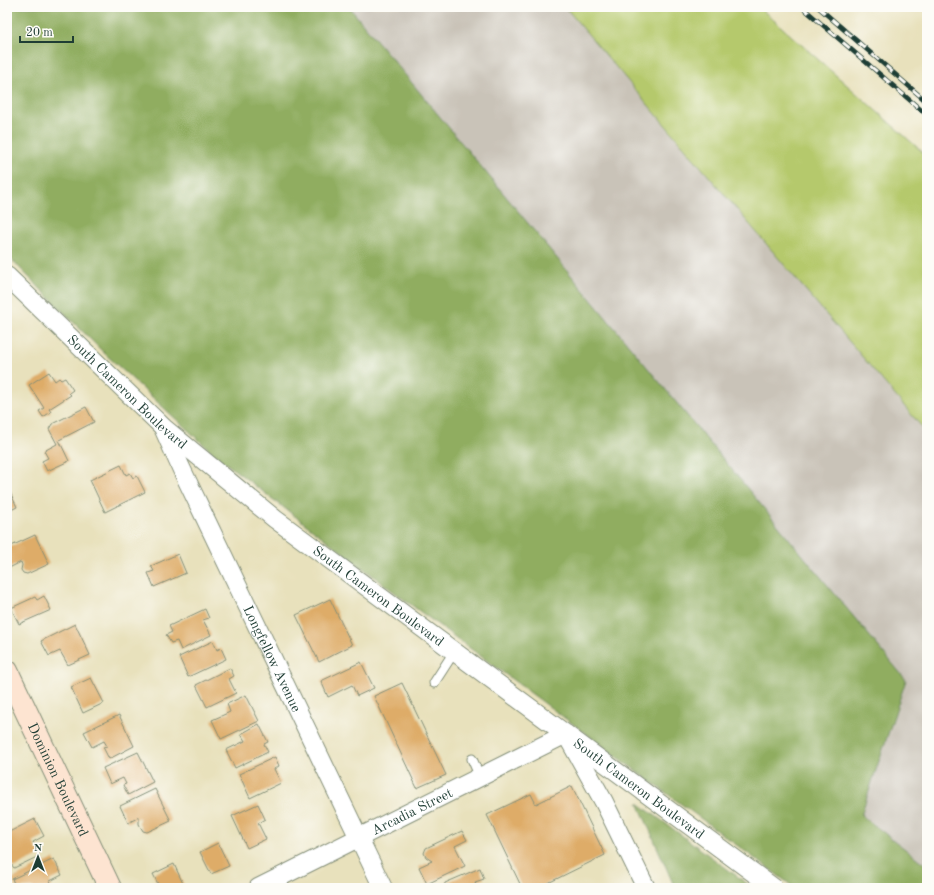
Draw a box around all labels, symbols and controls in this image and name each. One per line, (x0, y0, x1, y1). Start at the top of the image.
scale bar (20, 18, 73, 44)
text: 20 m (26, 27, 53, 39)
street label: South Cameron Boulevard (64, 333, 189, 452)
street label: South Cameron Boulevard (310, 544, 446, 649)
street label: Longfellow Avenue (240, 604, 303, 714)
street label: Dominion Boulevard (25, 721, 90, 839)
street label: South Cameron Boulevard (571, 736, 707, 842)
street label: Arcadia Street (370, 786, 455, 838)
north arrow (18, 837, 58, 877)
text: N (34, 843, 43, 854)

